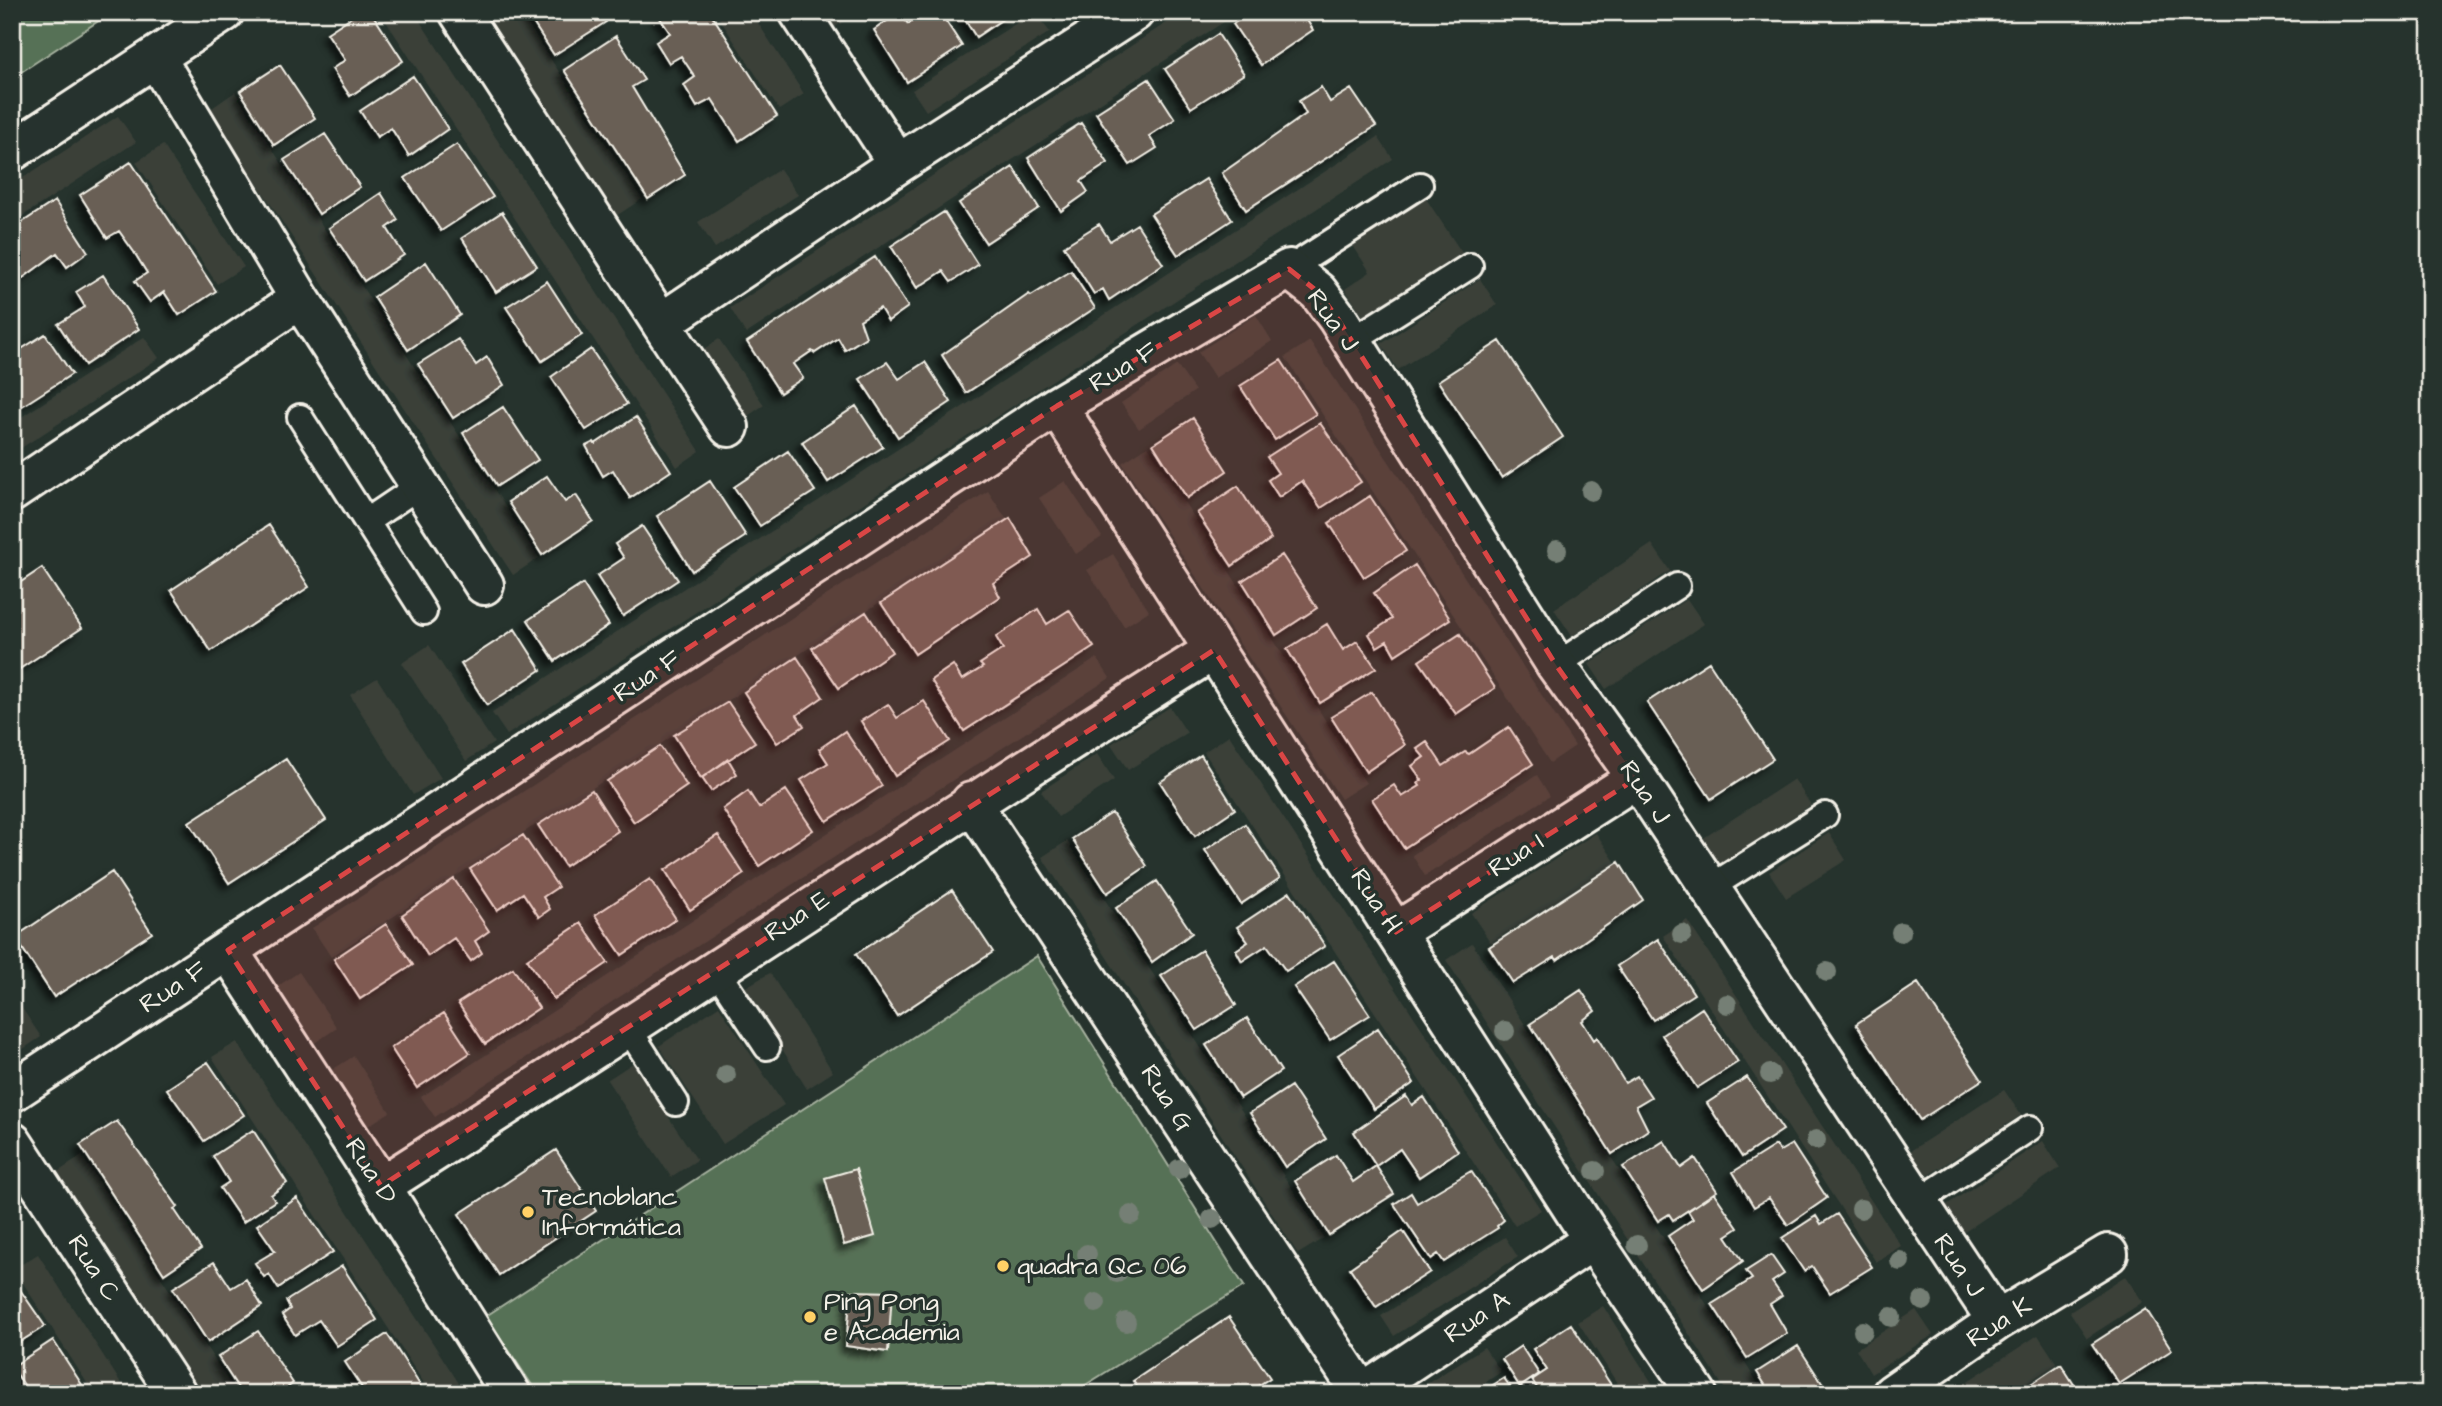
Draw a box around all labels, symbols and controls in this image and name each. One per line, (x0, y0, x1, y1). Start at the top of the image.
street label: Rua J (1298, 281, 1368, 359)
street label: Rua F (1082, 333, 1164, 401)
street label: Rua F (606, 641, 688, 711)
street label: Rua J (1611, 753, 1679, 831)
street label: Rua I (1481, 824, 1551, 886)
street label: Rua H (1342, 861, 1410, 941)
street label: Rua E (758, 882, 836, 950)
street label: Rua F (132, 952, 214, 1022)
street label: Rua G (1132, 1057, 1202, 1139)
street label: Rua D (336, 1131, 406, 1211)
place label: Tecnoblanc Informática (542, 1179, 681, 1245)
marker: Tecnoblanc Informática (520, 1204, 536, 1220)
street label: Rua J (1925, 1226, 1993, 1304)
street label: Rua C (59, 1227, 129, 1309)
place label: quadra Qc 06 (1017, 1248, 1186, 1284)
marker: quadra Qc 06 (995, 1258, 1011, 1274)
street label: Rua A (1437, 1282, 1517, 1352)
place label: Ping Pong e Academia (824, 1284, 960, 1350)
street label: Rua K (1959, 1287, 2039, 1356)
marker: Ping Pong e Academia (802, 1309, 818, 1325)

